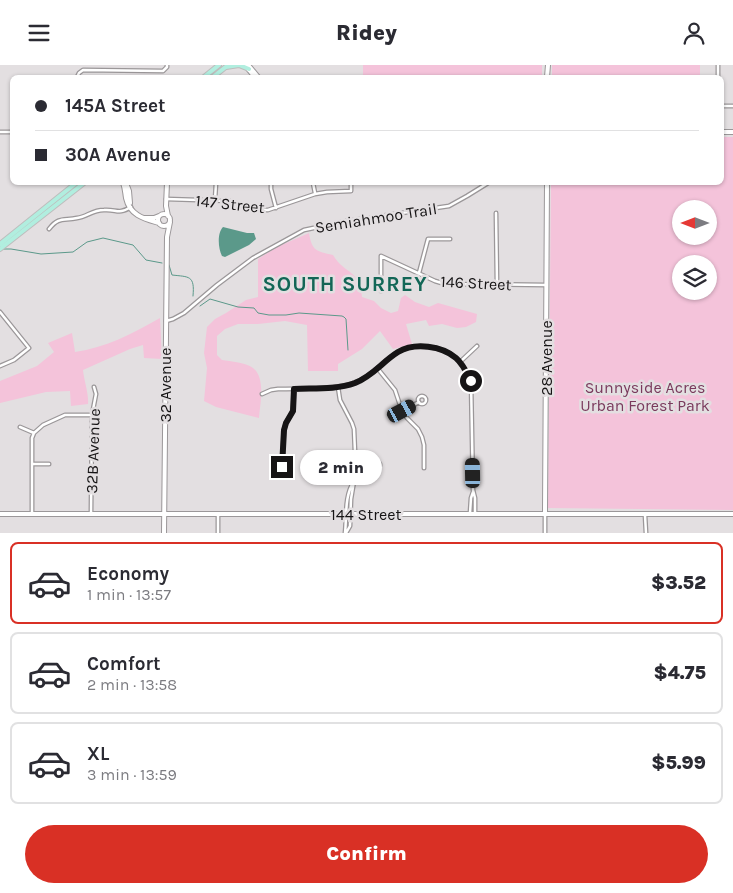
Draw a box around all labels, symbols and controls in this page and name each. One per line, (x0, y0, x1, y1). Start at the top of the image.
icon: menu (25, 19, 53, 47)
icon: person (680, 19, 708, 47)
text: Ridey (336, 20, 397, 46)
text: 145A Street (65, 95, 166, 117)
text: 30A Avenue (65, 144, 171, 166)
street label: 147 Street (194, 191, 266, 217)
street label: Semiahmoo Trail (314, 199, 438, 237)
north arrow (672, 200, 718, 245)
map controls (672, 200, 717, 300)
button: layers (672, 255, 717, 300)
district label: SOUTH SURREY (262, 272, 428, 296)
street label: 146 Street (440, 272, 512, 294)
street label: 28 Avenue (537, 320, 556, 396)
street label: 32 Avenue (156, 347, 175, 423)
route start (460, 370, 482, 392)
park label: Sunnyside Acres Urban Forest Park (580, 378, 710, 415)
car (385, 397, 418, 425)
street label: 32B Avenue (82, 408, 104, 494)
callout: 2 min (300, 449, 382, 485)
route end (271, 456, 293, 478)
text: 2 min (318, 458, 364, 477)
car (465, 458, 480, 488)
street label: 144 Street (331, 505, 401, 524)
icon: car (27, 561, 72, 606)
text: Economy (87, 563, 169, 585)
text: $3.52 (651, 572, 706, 594)
text: 1 min · 13:57 (87, 585, 171, 604)
icon: car (27, 651, 72, 696)
text: Comfort (87, 653, 161, 675)
text: $4.75 (653, 662, 706, 684)
text: 2 min · 13:58 (87, 675, 177, 694)
icon: car (27, 741, 72, 786)
text: XL (87, 743, 109, 765)
text: $5.99 (651, 752, 706, 774)
text: 3 min · 13:59 (87, 765, 177, 784)
button: Confirm (25, 825, 708, 883)

